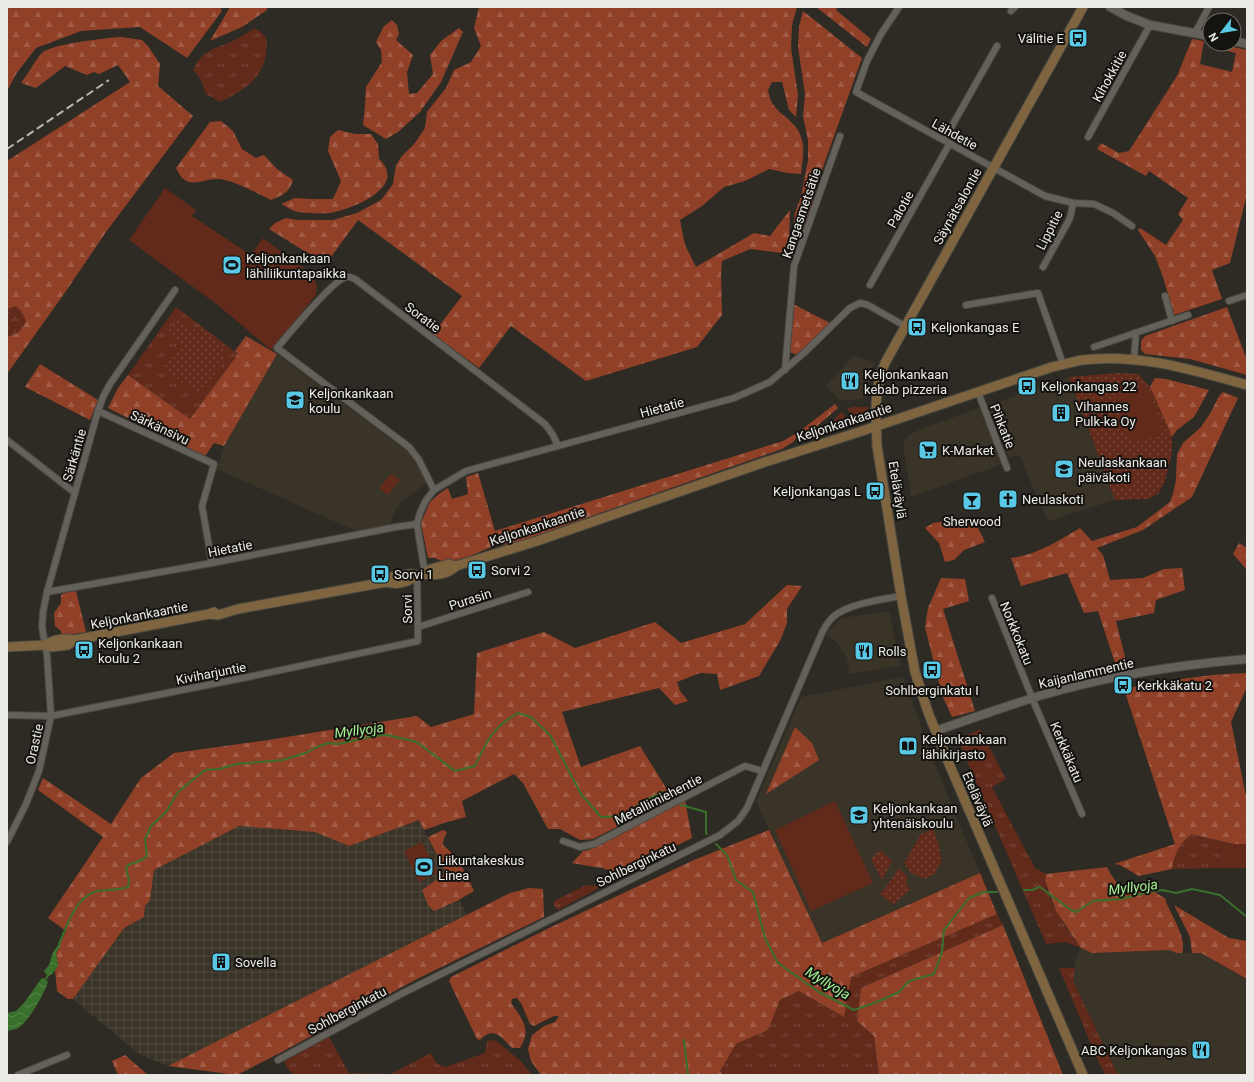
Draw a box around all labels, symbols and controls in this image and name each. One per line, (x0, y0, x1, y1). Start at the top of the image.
north arrow (1202, 12, 1242, 52)
bus stop icon: Välitie E (1067, 27, 1089, 49)
text: N (1206, 30, 1221, 44)
place label: Välitie E (1018, 31, 1064, 46)
street label: Kihokkitie (1089, 48, 1130, 105)
street label: Lähdetie (929, 116, 980, 153)
street label: Säynätsalontie (930, 165, 985, 247)
street label: Kangasmetsätie (779, 166, 824, 260)
street label: Palotie (884, 188, 917, 230)
street label: Lippitie (1033, 208, 1066, 252)
place label: Keljonkankaan lähiliikuntapaikka (246, 251, 346, 281)
sports icon: Keljonkankaan lähiliikuntapaikka (221, 254, 243, 276)
street label: Soratie (402, 299, 444, 336)
bus stop icon: Keljonkangas E (906, 316, 928, 338)
place label: Keljonkangas E (931, 320, 1019, 335)
place label: Keljonkankaan kebab pizzeria (864, 367, 949, 397)
restaurant icon: Keljonkankaan kebab pizzeria (839, 370, 861, 392)
bus stop icon: Keljonkangas 22 (1016, 375, 1038, 397)
place label: Keljonkangas 22 (1041, 379, 1137, 394)
place label: Keljonkankaan koulu (309, 386, 394, 416)
school or university icon: Keljonkankaan koulu (284, 389, 306, 411)
street label: Hietatie (638, 394, 686, 421)
place label: Vihannes Pulk-ka Oy (1075, 399, 1136, 429)
street label: Keljonkankaantie (795, 400, 894, 445)
street label: Pihkatie (987, 402, 1018, 451)
building icon: Vihannes Pulk-ka Oy (1050, 402, 1072, 424)
street label: Särkänsivu (128, 407, 192, 448)
street label: Särkäntie (60, 427, 89, 483)
supermarket icon: K-Market (917, 439, 939, 461)
place label: K-Market (942, 443, 994, 458)
place label: Neulaskankaan päiväkoti (1078, 455, 1167, 485)
school or university icon: Neulaskankaan päiväkoti (1053, 458, 1075, 480)
street label: Eteläväylä (886, 460, 909, 520)
bus stop icon: Keljonkangas L (864, 480, 886, 502)
place label: Keljonkangas L (773, 484, 861, 499)
church icon: Neulaskoti (997, 488, 1019, 510)
bar icon: Sherwood (961, 490, 983, 512)
place label: Neulaskoti (1022, 492, 1084, 507)
street label: Keljonkankaantie (488, 504, 587, 549)
place label: Sherwood (943, 514, 1001, 529)
street label: Hietatie (207, 537, 254, 560)
bus stop icon: Sorvi 2 (466, 559, 488, 581)
bus stop icon: Sorvi 1 (369, 563, 391, 585)
place label: Sorvi 2 (491, 563, 531, 578)
place label: Sorvi 1 (394, 567, 434, 582)
street label: Purasin (447, 586, 493, 613)
street label: Sorvi (400, 594, 415, 624)
street label: Keljonkankaantie (89, 599, 189, 632)
street label: Norkkokatu (997, 599, 1036, 667)
place label: Keljonkankaan koulu 2 (98, 636, 183, 666)
bus stop icon: Keljonkankaan koulu 2 (73, 639, 95, 661)
restaurant icon: Rolls (853, 640, 875, 662)
place label: Rolls (878, 644, 907, 659)
street label: Kaijanlammentie (1037, 655, 1135, 692)
street label: Kiviharjuntie (175, 659, 248, 688)
bus stop icon: Sohlberginkatu I (921, 659, 943, 681)
bus stop icon: Kerkkäkatu 2 (1112, 674, 1134, 696)
place label: Kerkkäkatu 2 (1137, 678, 1212, 693)
place label: Sohlberginkatu I (885, 683, 979, 698)
water label: Myllyoja (333, 719, 385, 741)
street label: Kerkkäkatu (1047, 720, 1086, 785)
street label: Orastie (23, 722, 46, 766)
place label: Keljonkankaan lähikirjasto (922, 732, 1007, 762)
library icon: Keljonkankaan lähikirjasto (897, 735, 919, 757)
street label: Eteläväylä (959, 769, 996, 829)
street label: Metallimiehentie (612, 771, 705, 828)
place label: Keljonkankaan yhtenäiskoulu (873, 801, 958, 831)
school or university icon: Keljonkankaan yhtenäiskoulu (848, 804, 870, 826)
street label: Sohlberginkatu (594, 839, 678, 890)
place label: Liikuntakeskus Linea (438, 853, 524, 883)
sports icon: Liikuntakeskus Linea (413, 856, 435, 878)
water label: Myllyoja (1107, 876, 1159, 898)
building icon: Sovella (210, 951, 232, 973)
place label: Sovella (235, 955, 277, 970)
water label: Myllyoja (803, 963, 853, 1003)
street label: Sohlberginkatu (305, 983, 389, 1037)
restaurant icon: ABC Keljonkangas (1190, 1039, 1212, 1061)
place label: ABC Keljonkangas (1081, 1043, 1187, 1058)

